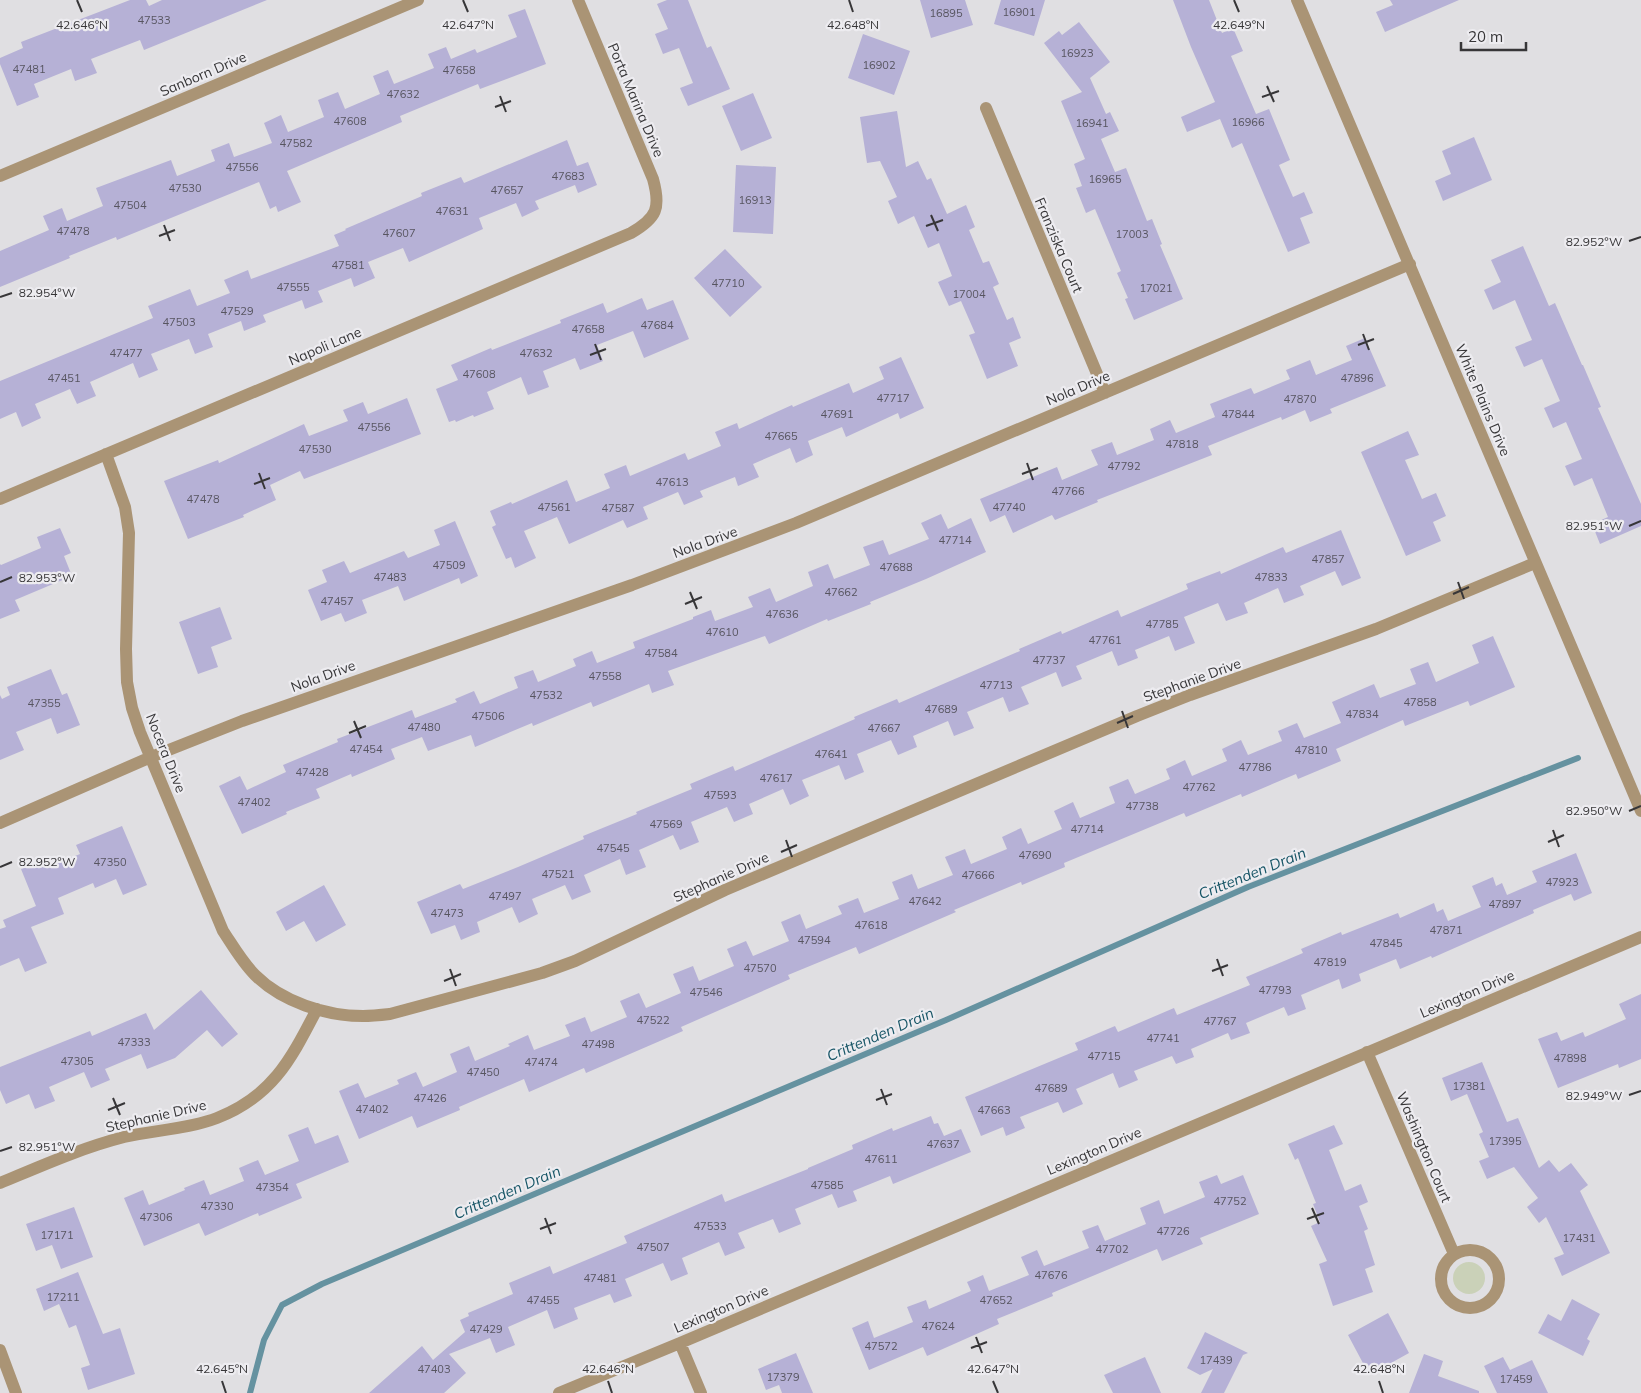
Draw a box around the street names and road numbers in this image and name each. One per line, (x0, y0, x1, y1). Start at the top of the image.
street label: Porta Marina Drive (604, 40, 668, 160)
street label: Sanborn Drive (157, 48, 249, 100)
street label: Franziska Court (1031, 195, 1087, 295)
street label: Napoli Lane (286, 323, 364, 369)
street label: White Plains Drive (1451, 341, 1515, 459)
street label: Nola Drive (1043, 366, 1113, 410)
street label: Nola Drive (670, 522, 740, 562)
street label: Stephanie Drive (1141, 654, 1243, 706)
street label: Nola Drive (288, 656, 358, 696)
street label: Nocera Drive (142, 711, 190, 795)
street label: Stephanie Drive (670, 848, 772, 906)
street label: Lexington Drive (1417, 966, 1517, 1022)
street label: Washington Court (1393, 1089, 1455, 1205)
street label: Stephanie Drive (104, 1096, 208, 1136)
street label: Lexington Drive (1044, 1123, 1144, 1179)
street label: Lexington Drive (671, 1281, 771, 1337)

